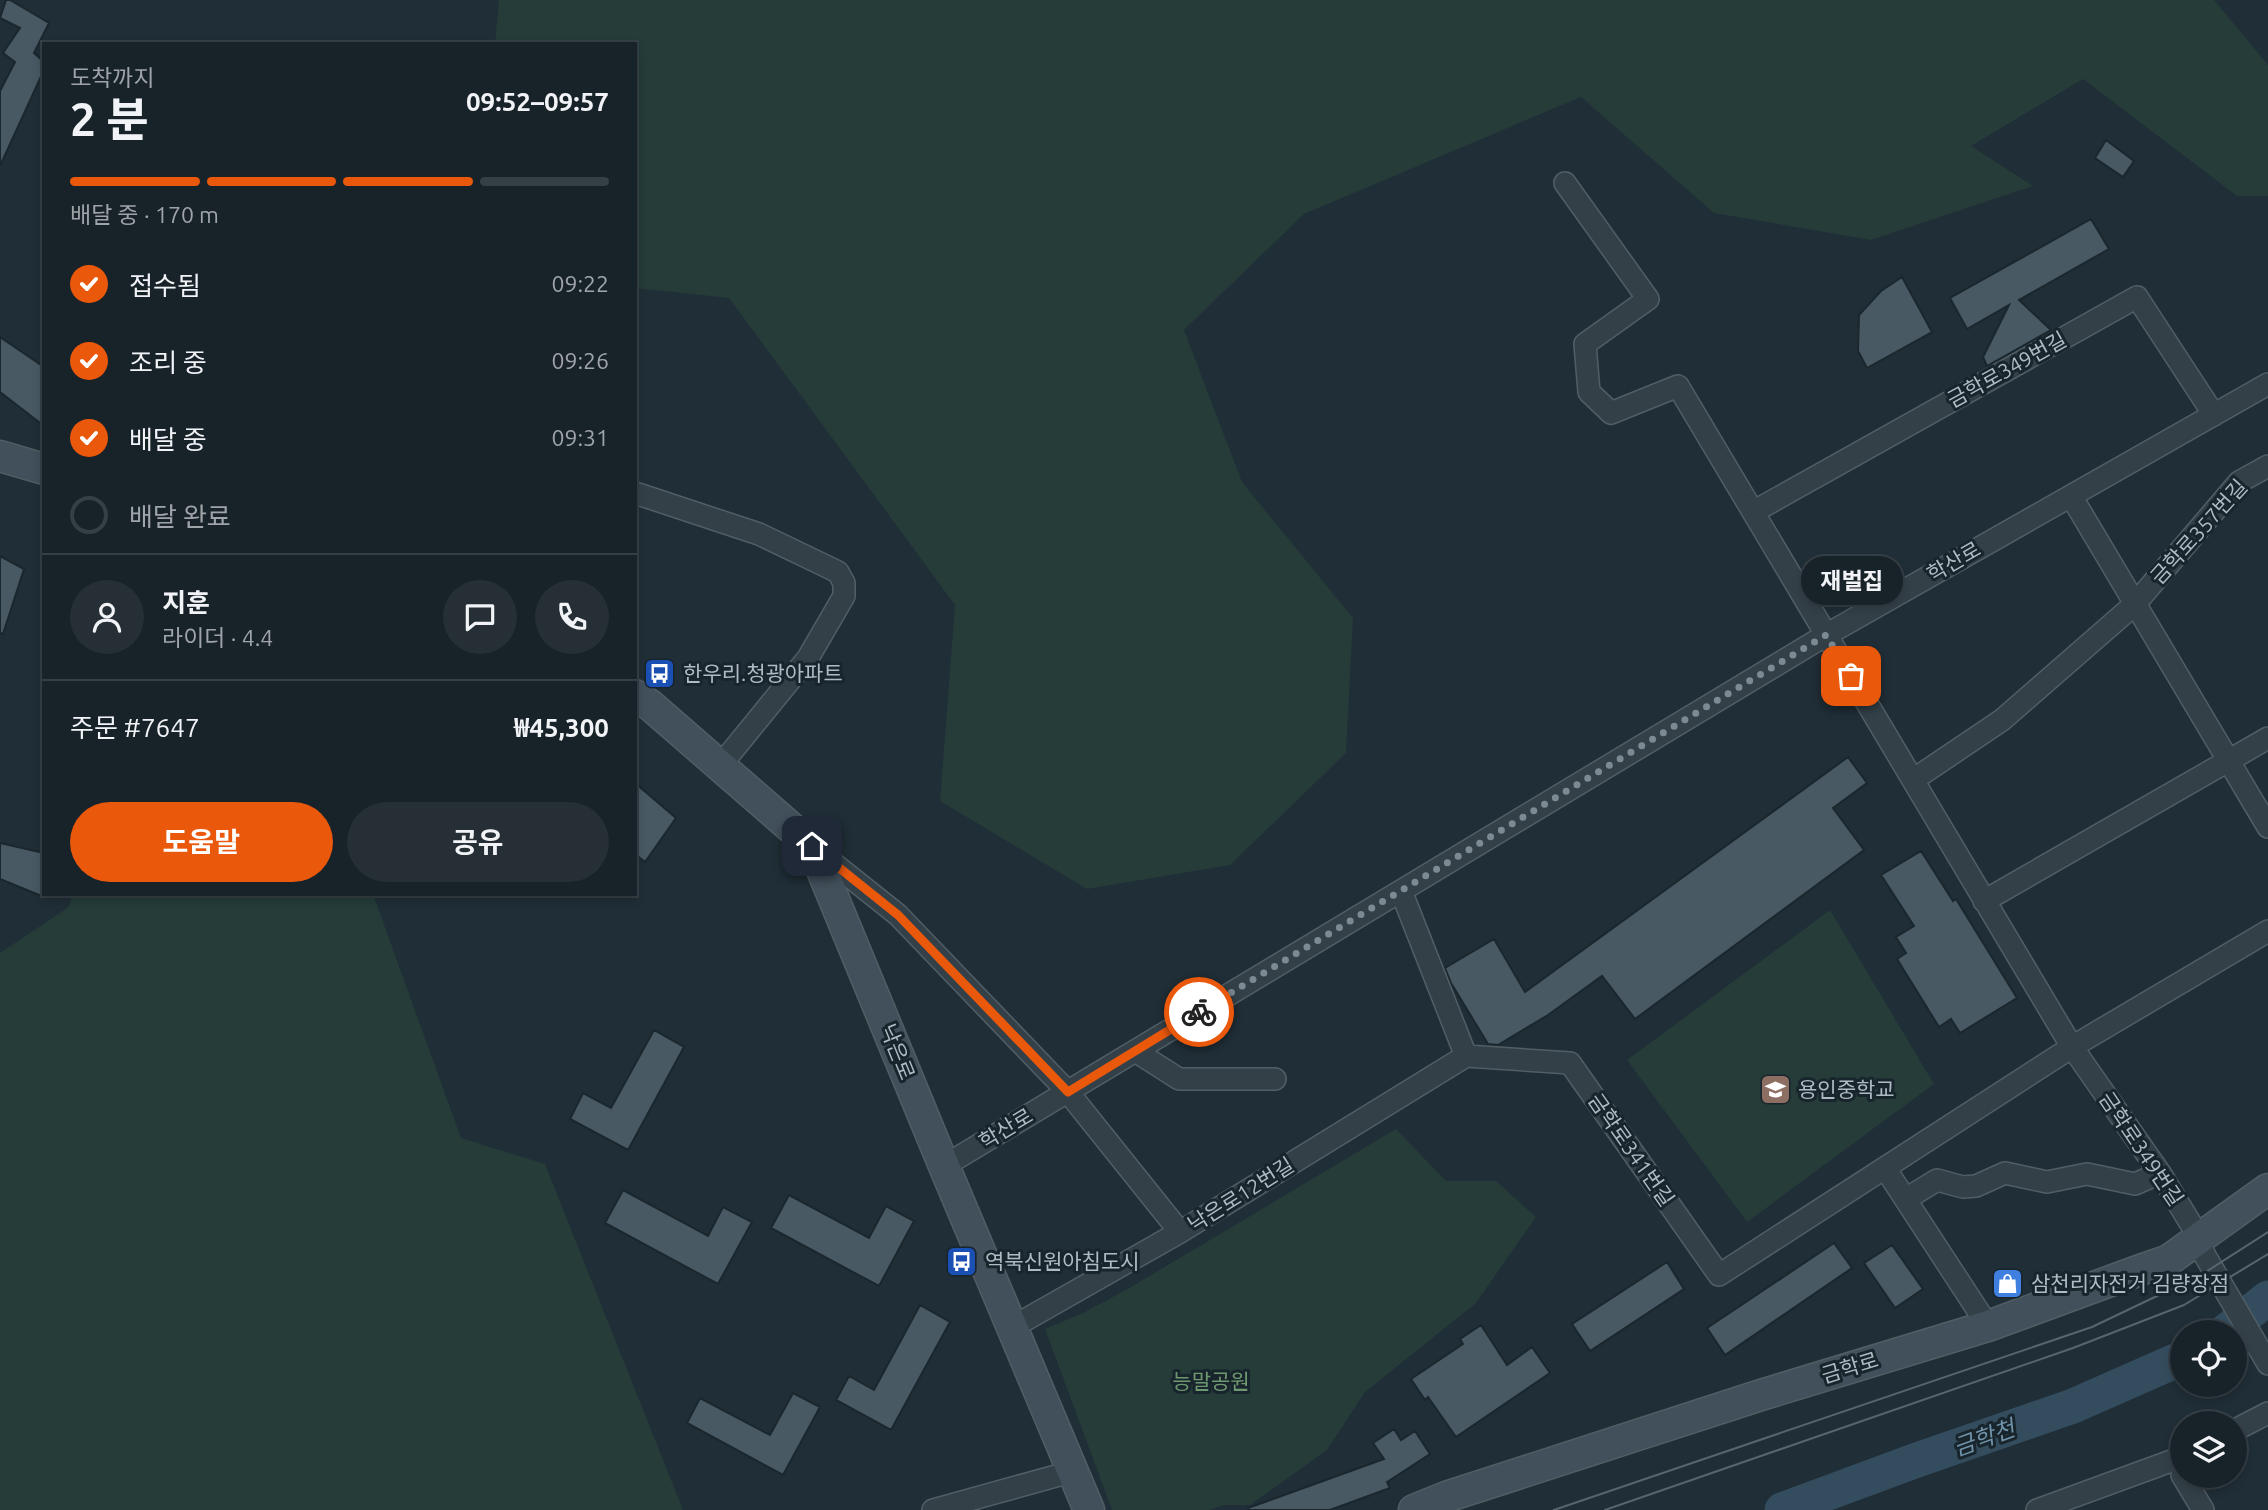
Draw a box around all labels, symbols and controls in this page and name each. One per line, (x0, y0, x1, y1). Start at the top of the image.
text: 도착까지 (70, 65, 155, 90)
text: 09:52–09:57 (466, 87, 609, 116)
text: 2 분 (70, 93, 149, 145)
text: 배달 중 · 170 m (70, 202, 219, 227)
icon: check (70, 265, 108, 303)
text: 접수됨 (129, 271, 201, 300)
text: 09:22 (551, 271, 609, 296)
street label: 금학로349번길 (1943, 327, 2070, 412)
icon: check (70, 342, 108, 380)
text: 조리 중 (129, 348, 207, 377)
text: 09:26 (551, 348, 609, 373)
icon: check (70, 419, 108, 457)
text: 배달 중 (129, 425, 207, 454)
text: 09:31 (551, 425, 609, 450)
street label: 금학로357번길 (2145, 474, 2251, 588)
text: 배달 완료 (129, 502, 231, 531)
street label: 학산로 (1922, 536, 1985, 586)
callout: 재벌집 (1800, 557, 1902, 606)
text: 재벌집 (1820, 568, 1884, 593)
button: person (70, 580, 144, 654)
button: chat (443, 580, 517, 654)
button: phone (535, 580, 609, 654)
text: 지훈 (162, 588, 210, 617)
text: 라이더 · 4.4 (162, 625, 273, 650)
pin (1821, 646, 1881, 706)
bus stop icon: 한우리.청광아파트 (643, 657, 677, 691)
icon: bag (1832, 657, 1870, 695)
place label: 한우리.청광아파트 (683, 661, 843, 685)
text: 주문 #7647 (70, 713, 200, 742)
text: ₩45,300 (514, 713, 609, 742)
button: 도움말 (70, 802, 333, 882)
button: 공유 (347, 802, 609, 882)
pin (782, 816, 842, 876)
icon: home (793, 827, 831, 865)
courier (1164, 977, 1234, 1047)
icon: bike (1180, 993, 1218, 1031)
street label: 낙은로 (876, 1020, 920, 1083)
school or university icon: 용인중학교 (1758, 1073, 1792, 1107)
place label: 용인중학교 (1798, 1077, 1895, 1101)
street label: 금학로349번길 (2095, 1087, 2189, 1210)
street label: 금학로341번길 (1584, 1088, 1680, 1210)
street label: 학산로 (974, 1103, 1037, 1153)
street label: 낙은로12번길 (1183, 1152, 1298, 1236)
bus stop icon: 역북신원아침도시 (945, 1245, 979, 1279)
place label: 역북신원아침도시 (985, 1249, 1140, 1273)
shop icon: 삼천리자전거 김량장점 (1991, 1267, 2025, 1301)
place label: 삼천리자전거 김량장점 (2031, 1271, 2229, 1295)
map controls (2170, 1320, 2247, 1488)
button: locate (2170, 1320, 2247, 1397)
street label: 금학로 (1818, 1347, 1881, 1387)
park label: 능말공원 (1172, 1369, 1250, 1393)
button: layers (2170, 1411, 2247, 1488)
water label: 금학천 (1950, 1414, 2021, 1460)

